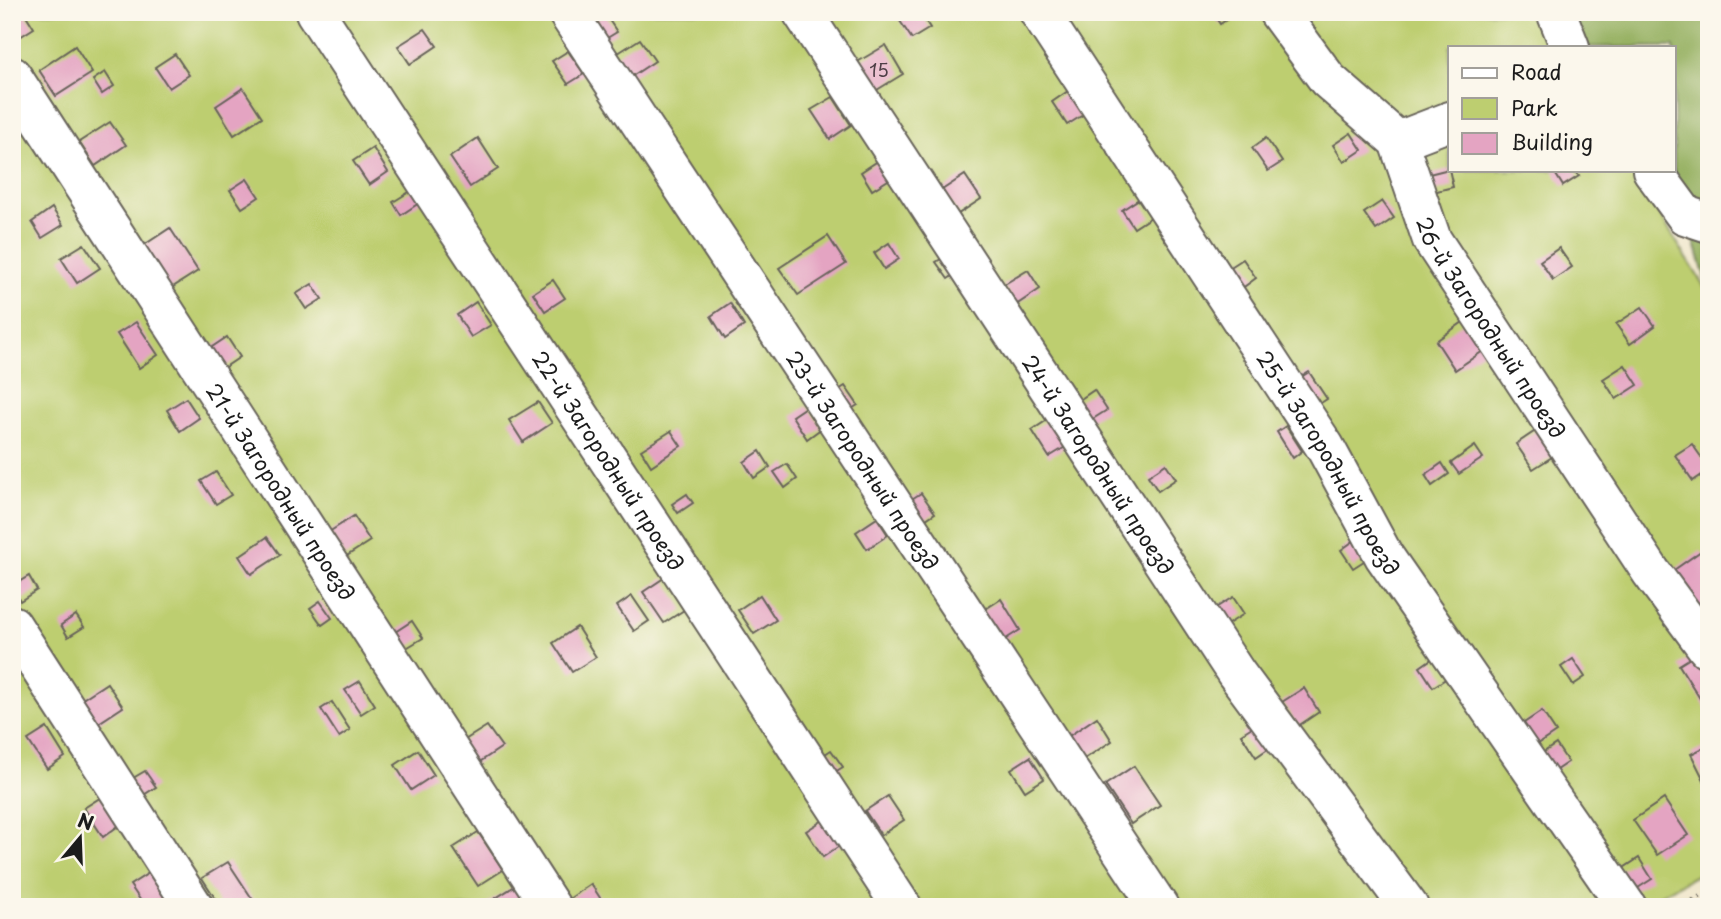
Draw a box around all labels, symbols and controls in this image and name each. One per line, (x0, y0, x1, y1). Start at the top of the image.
legend (1448, 46, 1676, 172)
text: Road (1511, 55, 1562, 87)
house number: 15 (869, 56, 889, 83)
text: Park (1511, 91, 1558, 123)
text: Building (1511, 125, 1593, 157)
street label: 26-й Загородный проезд (1409, 212, 1574, 444)
street label: 22-й Загородный проезд (525, 344, 693, 577)
street label: 23-й Загородный проезд (779, 344, 948, 576)
street label: 25-й Загородный проезд (1249, 344, 1409, 582)
street label: 24-й Загородный проезд (1015, 348, 1183, 581)
street label: 21-й Загородный проезд (199, 376, 364, 606)
north arrow (46, 804, 116, 874)
text: N (74, 805, 98, 837)

